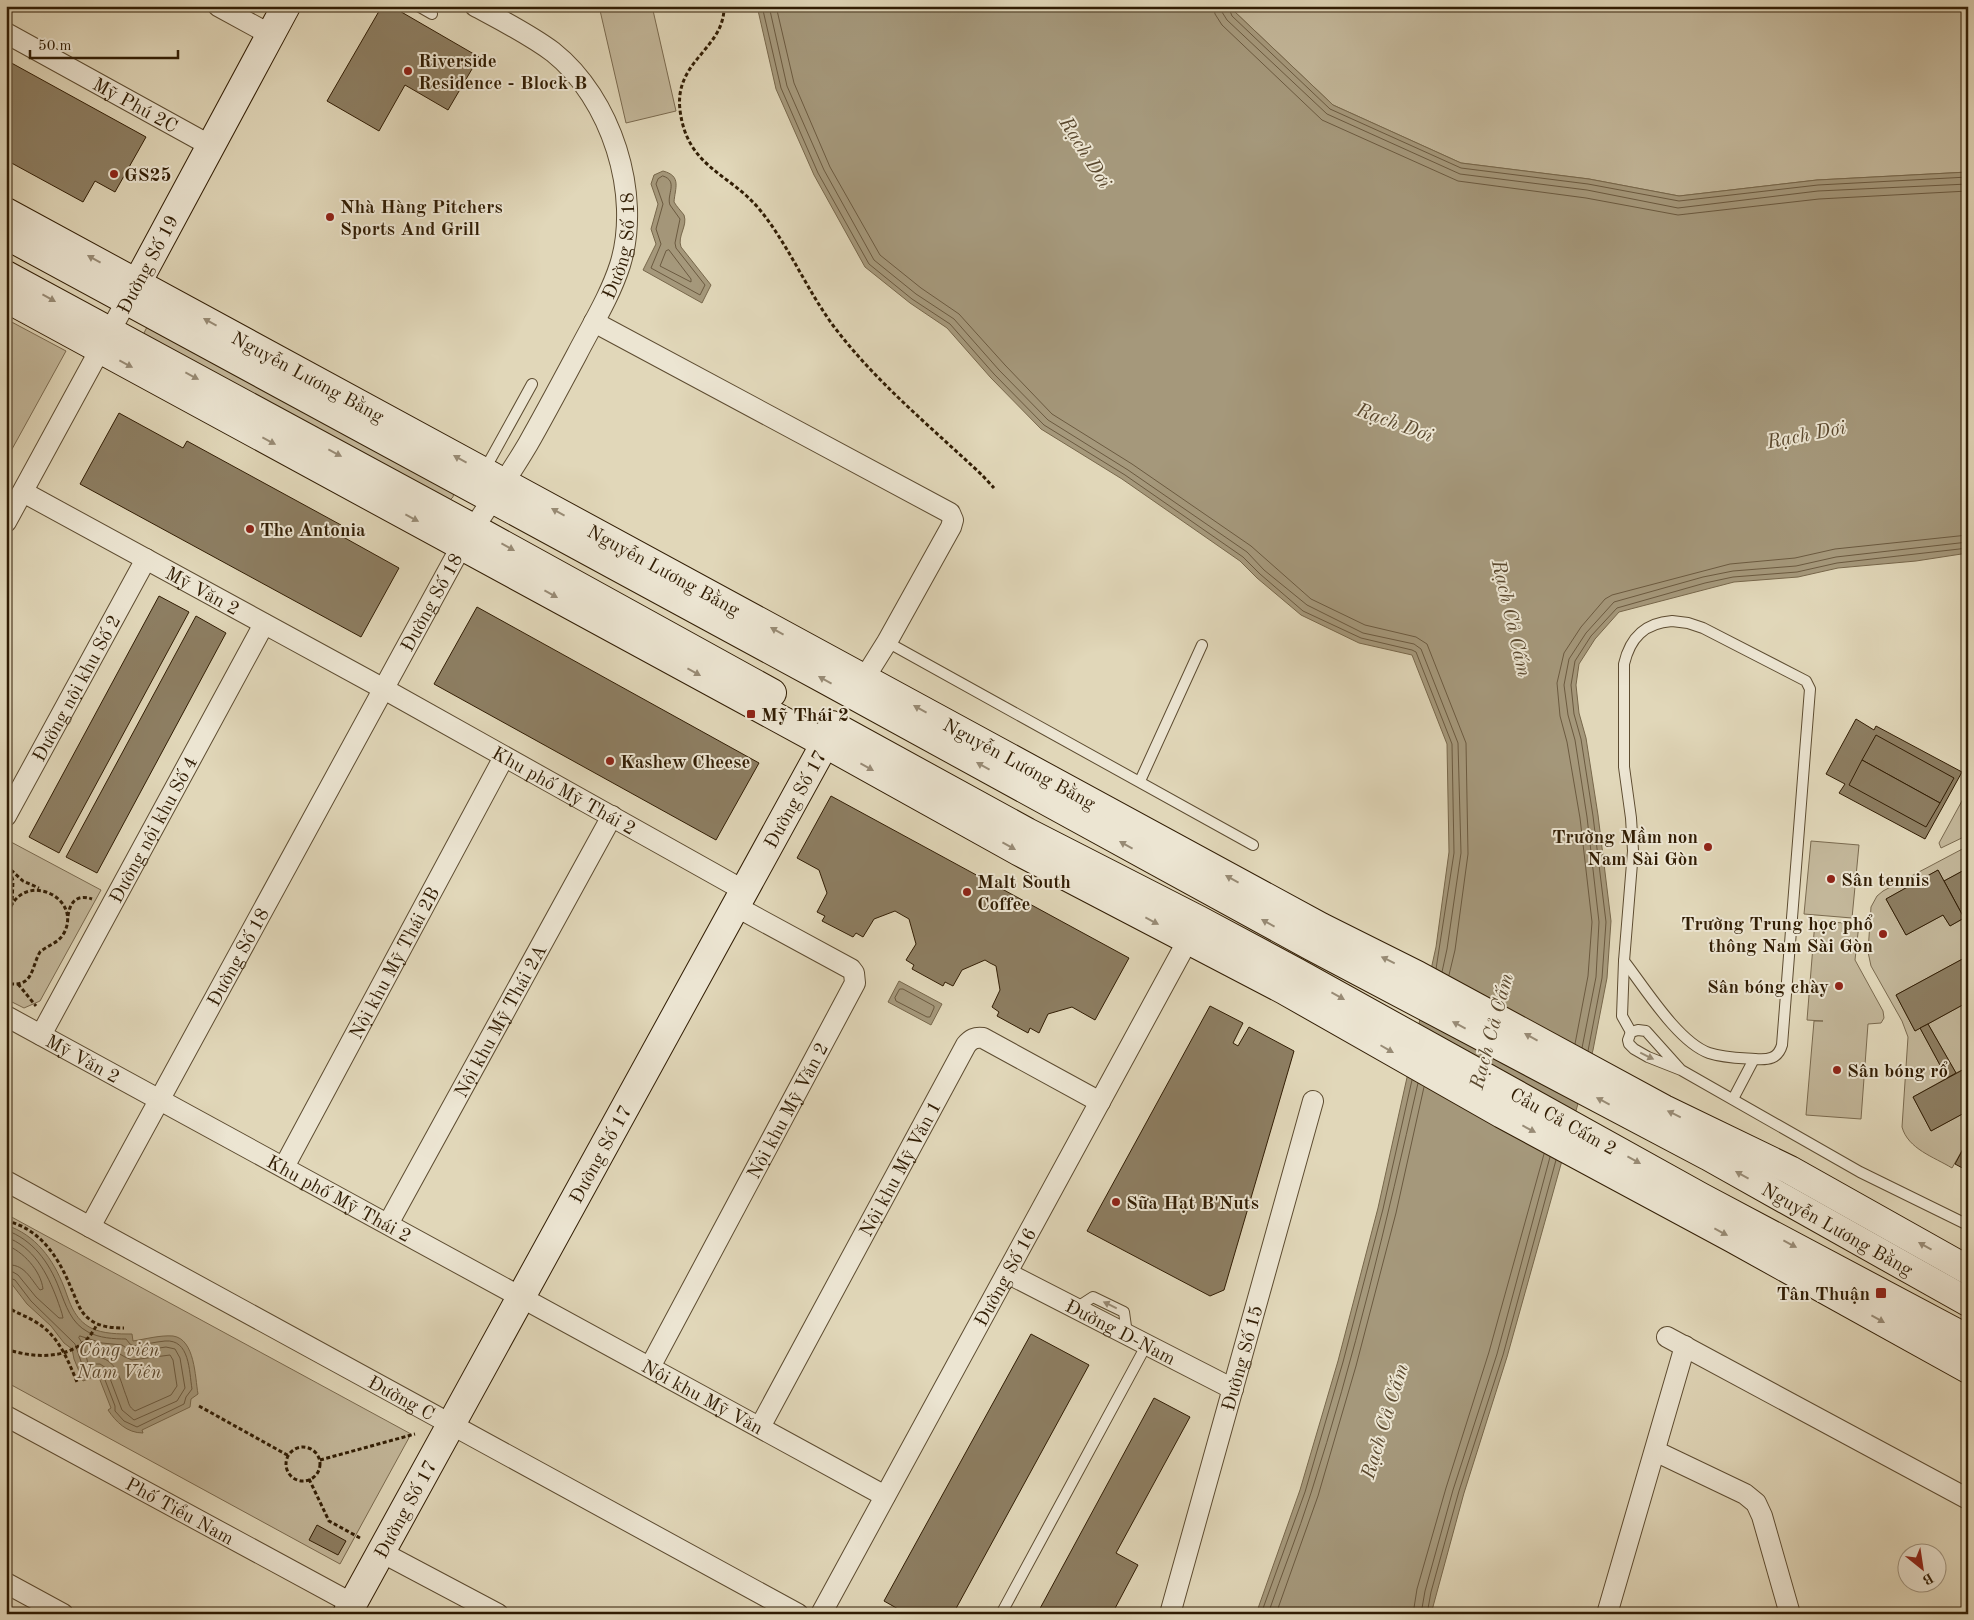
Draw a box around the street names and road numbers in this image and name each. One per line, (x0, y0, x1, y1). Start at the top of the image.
street label: Mỹ Phú 2C (89, 76, 180, 138)
street label: Đường Số 18 (600, 191, 639, 303)
street label: Đường Số 19 (114, 212, 183, 318)
street label: Nguyễn Lương Bằng (228, 329, 387, 428)
street label: Nguyễn Lương Bằng (583, 523, 743, 621)
street label: Đường Số 18 (399, 551, 467, 655)
street label: Mỹ Văn 2 (162, 565, 242, 620)
street label: Đường nội khu Số 2 (31, 613, 125, 765)
street label: Nguyễn Lương Bằng (939, 716, 1099, 815)
street label: Khu phố Mỹ Thái 2 (488, 744, 638, 840)
street label: Đường Số 17 (762, 748, 831, 852)
street label: Đường nội khu Số 4 (107, 754, 202, 907)
street label: Nội khu Mỹ Thái 2B (347, 885, 444, 1043)
street label: Đường Số 18 (205, 906, 274, 1010)
street label: Nội khu Mỹ Thái 2A (452, 942, 552, 1101)
street label: Mỹ Văn 2 (42, 1033, 122, 1088)
street label: Nội khu Mỹ Văn 2 (745, 1040, 833, 1183)
street label: Cầu Cả Cấm 2 (1506, 1086, 1619, 1160)
street label: Nội khu Mỹ Văn 1 (857, 1098, 946, 1240)
street label: Đường Số 17 (567, 1103, 636, 1207)
street label: Khu phố Mỹ Thái 2 (263, 1153, 414, 1247)
street label: Nguyễn Lương Bằng (1758, 1181, 1916, 1281)
street label: Đường Số 16 (973, 1226, 1041, 1330)
street label: Đường D-Nam (1062, 1298, 1178, 1370)
street label: Đường Số 15 (1220, 1304, 1268, 1413)
street label: Nội khu Mỹ Văn (638, 1358, 765, 1439)
street label: Đường C (364, 1374, 437, 1425)
street label: Đường Số 17 (372, 1458, 441, 1562)
street label: Phố Tiểu Nam (122, 1476, 236, 1549)

